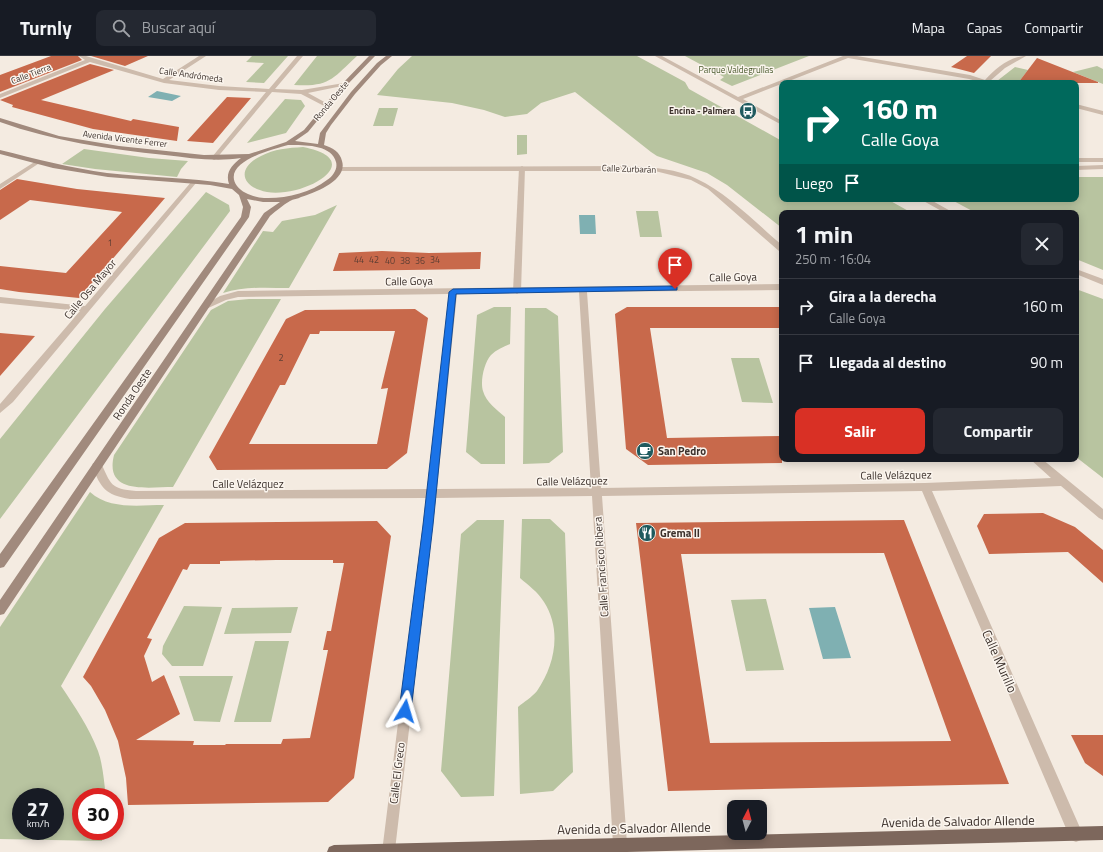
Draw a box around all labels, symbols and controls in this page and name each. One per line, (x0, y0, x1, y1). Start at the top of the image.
search box (96, 10, 376, 46)
text: Turnly (20, 13, 72, 42)
text: Buscar aquí (142, 16, 215, 39)
icon: search (110, 17, 132, 39)
text: Mapa (912, 17, 945, 38)
text: Capas (967, 17, 1002, 38)
text: Compartir (1024, 17, 1083, 38)
street label: Calle Tierra (9, 60, 53, 87)
park label: Parque Valdegrullas (698, 63, 774, 76)
street label: Calle Andrómeda (158, 64, 224, 85)
street label: Ronda Oeste (310, 78, 352, 124)
text: 160 m (861, 87, 938, 130)
icon: right (795, 96, 847, 148)
bus stop icon: Encina - Palmera (738, 101, 758, 121)
place label: Encina - Palmera (669, 104, 735, 117)
text: Calle Goya (861, 126, 939, 153)
street label: Avenida Vicente Ferrer (82, 127, 168, 150)
street label: Calle Zurbarán (602, 161, 657, 176)
text: Luego (795, 172, 833, 195)
icon: arrive (841, 172, 863, 194)
text: 1 min (795, 216, 853, 252)
button: close (1021, 223, 1063, 265)
house number: 1 (107, 236, 113, 249)
pin (658, 248, 692, 289)
text: 250 m · 16:04 (795, 249, 871, 269)
house number: 44 (354, 253, 364, 266)
house number: 42 (369, 253, 379, 266)
house number: 34 (430, 253, 440, 266)
house number: 40 (385, 254, 395, 267)
house number: 38 (400, 254, 410, 267)
house number: 36 (415, 254, 425, 267)
icon: arrive (664, 254, 686, 276)
street label: Calle Osa Mayor (60, 255, 120, 323)
street label: Calle Goya (709, 269, 757, 285)
street label: Calle Goya (385, 273, 433, 289)
text: Gira a la derecha (829, 285, 936, 308)
text: 160 m (1022, 295, 1063, 318)
icon: right (795, 296, 817, 318)
text: Calle Goya (829, 308, 885, 328)
house number: 2 (278, 351, 284, 364)
text: Llegada al destino (829, 351, 946, 374)
text: 90 m (1030, 351, 1063, 374)
icon: arrive (795, 352, 817, 374)
street label: Ronda Oeste (109, 365, 156, 423)
button: Salir (795, 408, 925, 454)
button: Compartir (933, 408, 1063, 454)
cafe icon: San Pedro (635, 441, 655, 461)
place label: San Pedro (658, 443, 706, 459)
street label: Calle Velázquez (860, 466, 932, 484)
street label: Calle Velázquez (536, 472, 608, 490)
street label: Calle Velázquez (212, 476, 284, 492)
street label: Calle Francisco Ribera (589, 516, 612, 618)
restaurant icon: Grema II (637, 523, 657, 543)
place label: Grema II (660, 525, 700, 541)
street label: Calle Murillo (977, 626, 1023, 696)
position arrow (384, 690, 426, 732)
street label: Calle El Greco (385, 741, 409, 805)
speed limit sign: 30 (72, 788, 124, 840)
text: 27 (27, 793, 49, 824)
north arrow (727, 800, 767, 840)
map controls (727, 800, 767, 840)
street label: Avenida de Salvador Allende (881, 810, 1035, 832)
text: km/h (27, 816, 49, 831)
street label: Avenida de Salvador Allende (557, 817, 711, 839)

